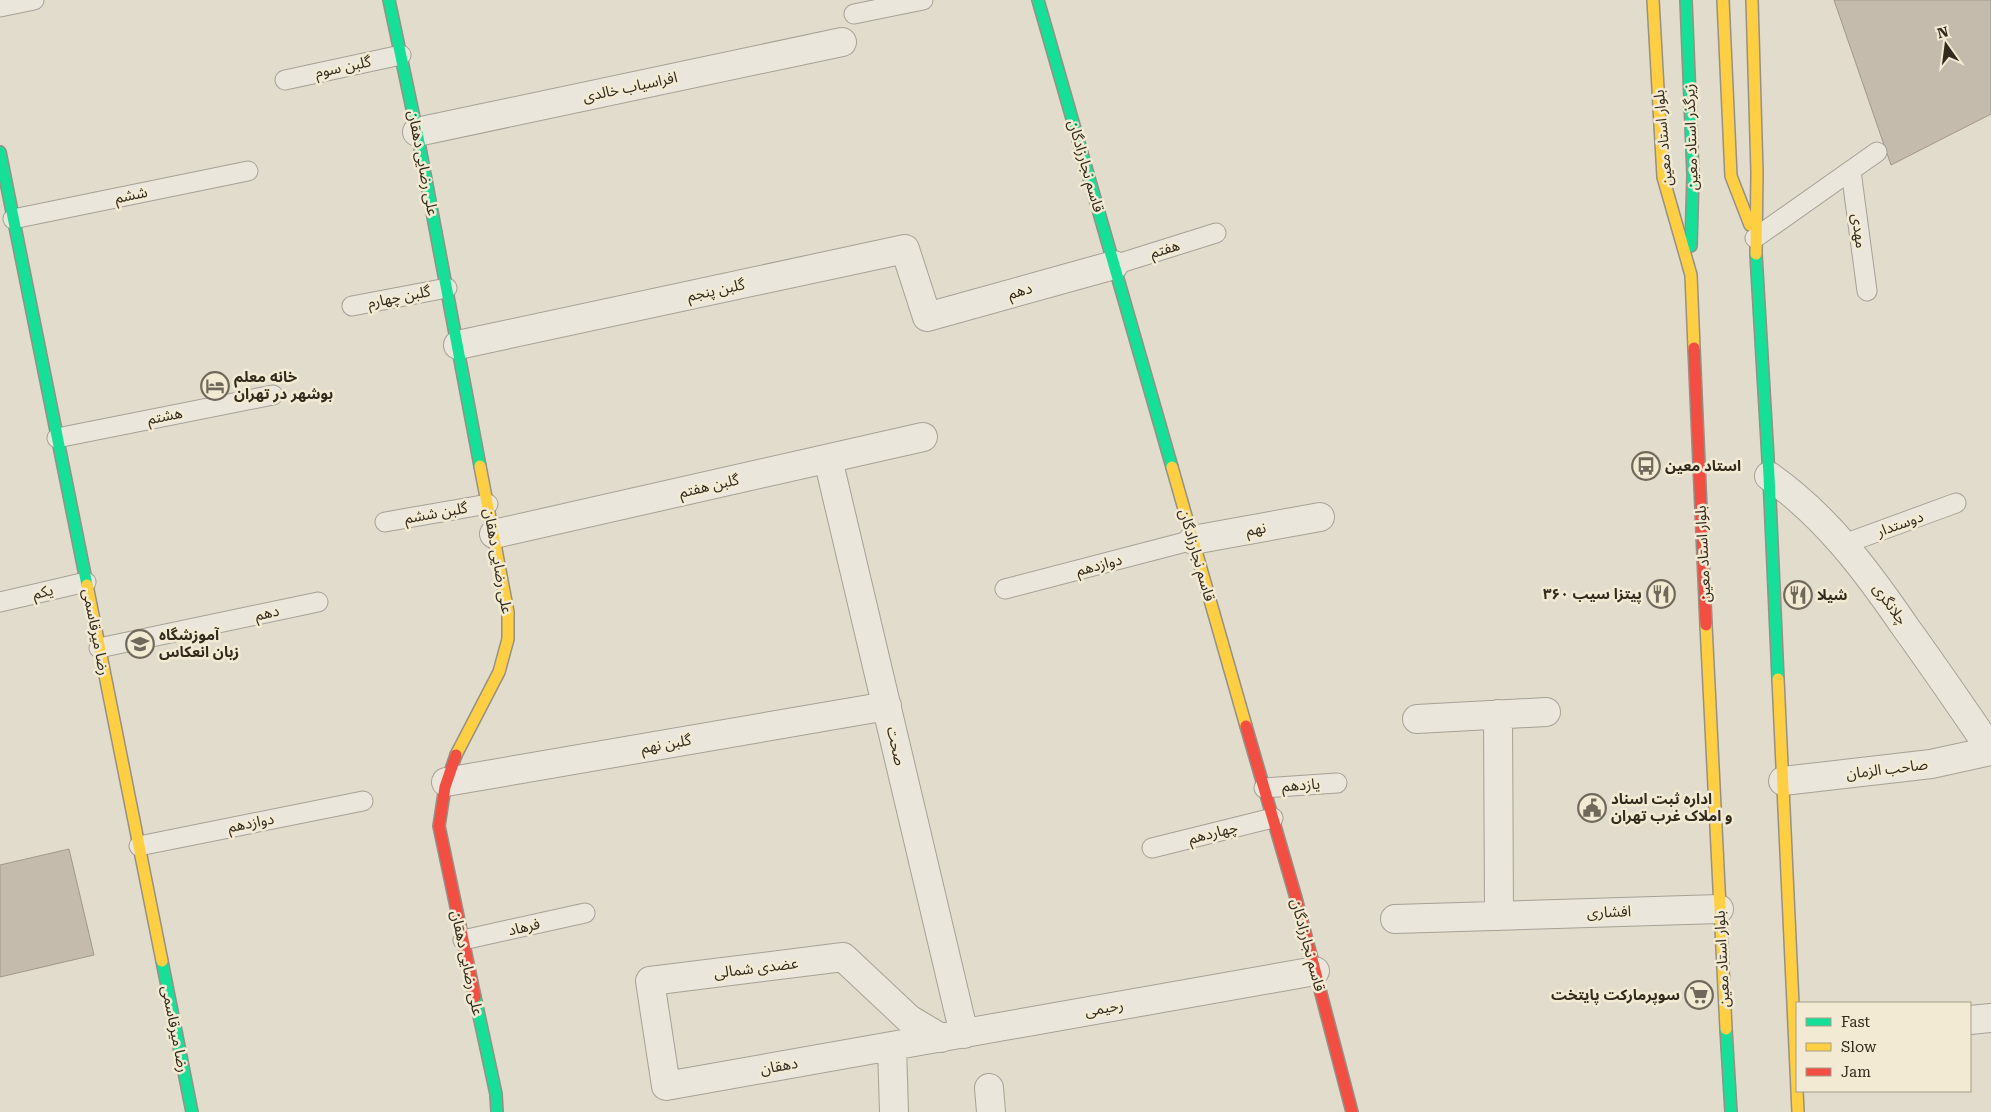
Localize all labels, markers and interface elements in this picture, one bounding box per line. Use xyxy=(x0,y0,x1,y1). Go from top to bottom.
north arrow xyxy=(1921,20,1971,70)
text: N xyxy=(1936,23,1950,41)
street label: گلبن سوم xyxy=(313,52,374,84)
street label: افراسیاب خالدی xyxy=(581,68,679,106)
street label: زیرگذر استاد معین xyxy=(1680,83,1702,191)
street label: بلوار استاد معین xyxy=(1650,89,1676,187)
street label: علی رضایی دهقان xyxy=(404,109,442,218)
street label: قاسم نجارزادگان xyxy=(1062,118,1108,215)
street label: ششم xyxy=(113,183,150,209)
street label: مهدی xyxy=(1848,213,1870,249)
street label: هفتم xyxy=(1148,236,1183,264)
street label: گلبن پنجم xyxy=(686,275,748,307)
street label: دهم xyxy=(1006,279,1035,305)
street label: گلبن چهارم xyxy=(366,282,433,314)
place label: خانه معلم بوشهر در تهران xyxy=(234,368,333,403)
hotel icon: خانه معلم بوشهر در تهران xyxy=(200,371,230,401)
street label: هشتم xyxy=(146,404,184,430)
bus stop icon: استاد معین xyxy=(1631,451,1661,481)
place label: استاد معین xyxy=(1665,457,1741,475)
street label: گلبن هفتم xyxy=(677,470,742,504)
street label: گلبن ششم xyxy=(403,498,470,529)
street label: بلوار استاد معین xyxy=(1691,505,1715,603)
street label: علی رضایی دهقان xyxy=(480,507,516,616)
street label: قاسم نجارزادگان xyxy=(1173,507,1219,604)
street label: دوستدار xyxy=(1873,507,1926,541)
street label: نهم xyxy=(1245,518,1268,542)
street label: دوازدهم xyxy=(1074,550,1124,582)
restaurant icon: پیتزا سیب ۳۶۰ xyxy=(1646,579,1676,609)
restaurant icon: شیلا xyxy=(1783,580,1813,610)
street label: چلانگری xyxy=(1868,580,1911,629)
street label: یکم xyxy=(31,581,55,605)
place label: پیتزا سیب ۳۶۰ xyxy=(1543,585,1642,604)
place label: شیلا xyxy=(1817,586,1848,604)
street label: رضا میرقاسمی xyxy=(79,587,113,677)
street label: دهم xyxy=(253,602,281,626)
place label: آموزشگاه زبان انعکاس xyxy=(159,626,239,661)
school or university icon: آموزشگاه زبان انعکاس xyxy=(125,629,155,659)
street label: صحت xyxy=(883,725,909,767)
street label: گلبن نهم xyxy=(640,731,694,759)
street label: صاحب الزمان xyxy=(1845,755,1929,783)
street label: یازدهم xyxy=(1281,775,1321,797)
place label: اداره ثبت اسناد و املاک غرب تهران xyxy=(1611,790,1733,825)
public building icon: اداره ثبت اسناد و املاک غرب تهران xyxy=(1577,793,1607,823)
street label: دوازدهم xyxy=(226,810,276,838)
street label: چهاردهم xyxy=(1187,818,1240,850)
street label: قاسم نجارزادگان xyxy=(1285,897,1329,994)
street label: افشاری xyxy=(1587,902,1631,922)
street label: علی رضایی دهقان xyxy=(447,909,487,1018)
street label: بلوار استاد معین xyxy=(1710,910,1734,1008)
street label: فرهاد xyxy=(506,915,542,939)
street label: عضدی شمالی xyxy=(713,954,800,982)
supermarket icon: سوپرمارکت پایتخت xyxy=(1684,980,1714,1010)
street label: رضا میرقاسمی xyxy=(158,984,192,1074)
place label: سوپرمارکت پایتخت xyxy=(1551,986,1680,1005)
street label: رحیمی xyxy=(1083,996,1125,1020)
legend xyxy=(1796,1002,1971,1092)
text: Fast xyxy=(1841,1013,1871,1031)
text: Slow xyxy=(1841,1038,1877,1056)
street label: دهقان xyxy=(759,1054,799,1078)
text: Jam xyxy=(1841,1063,1871,1081)

